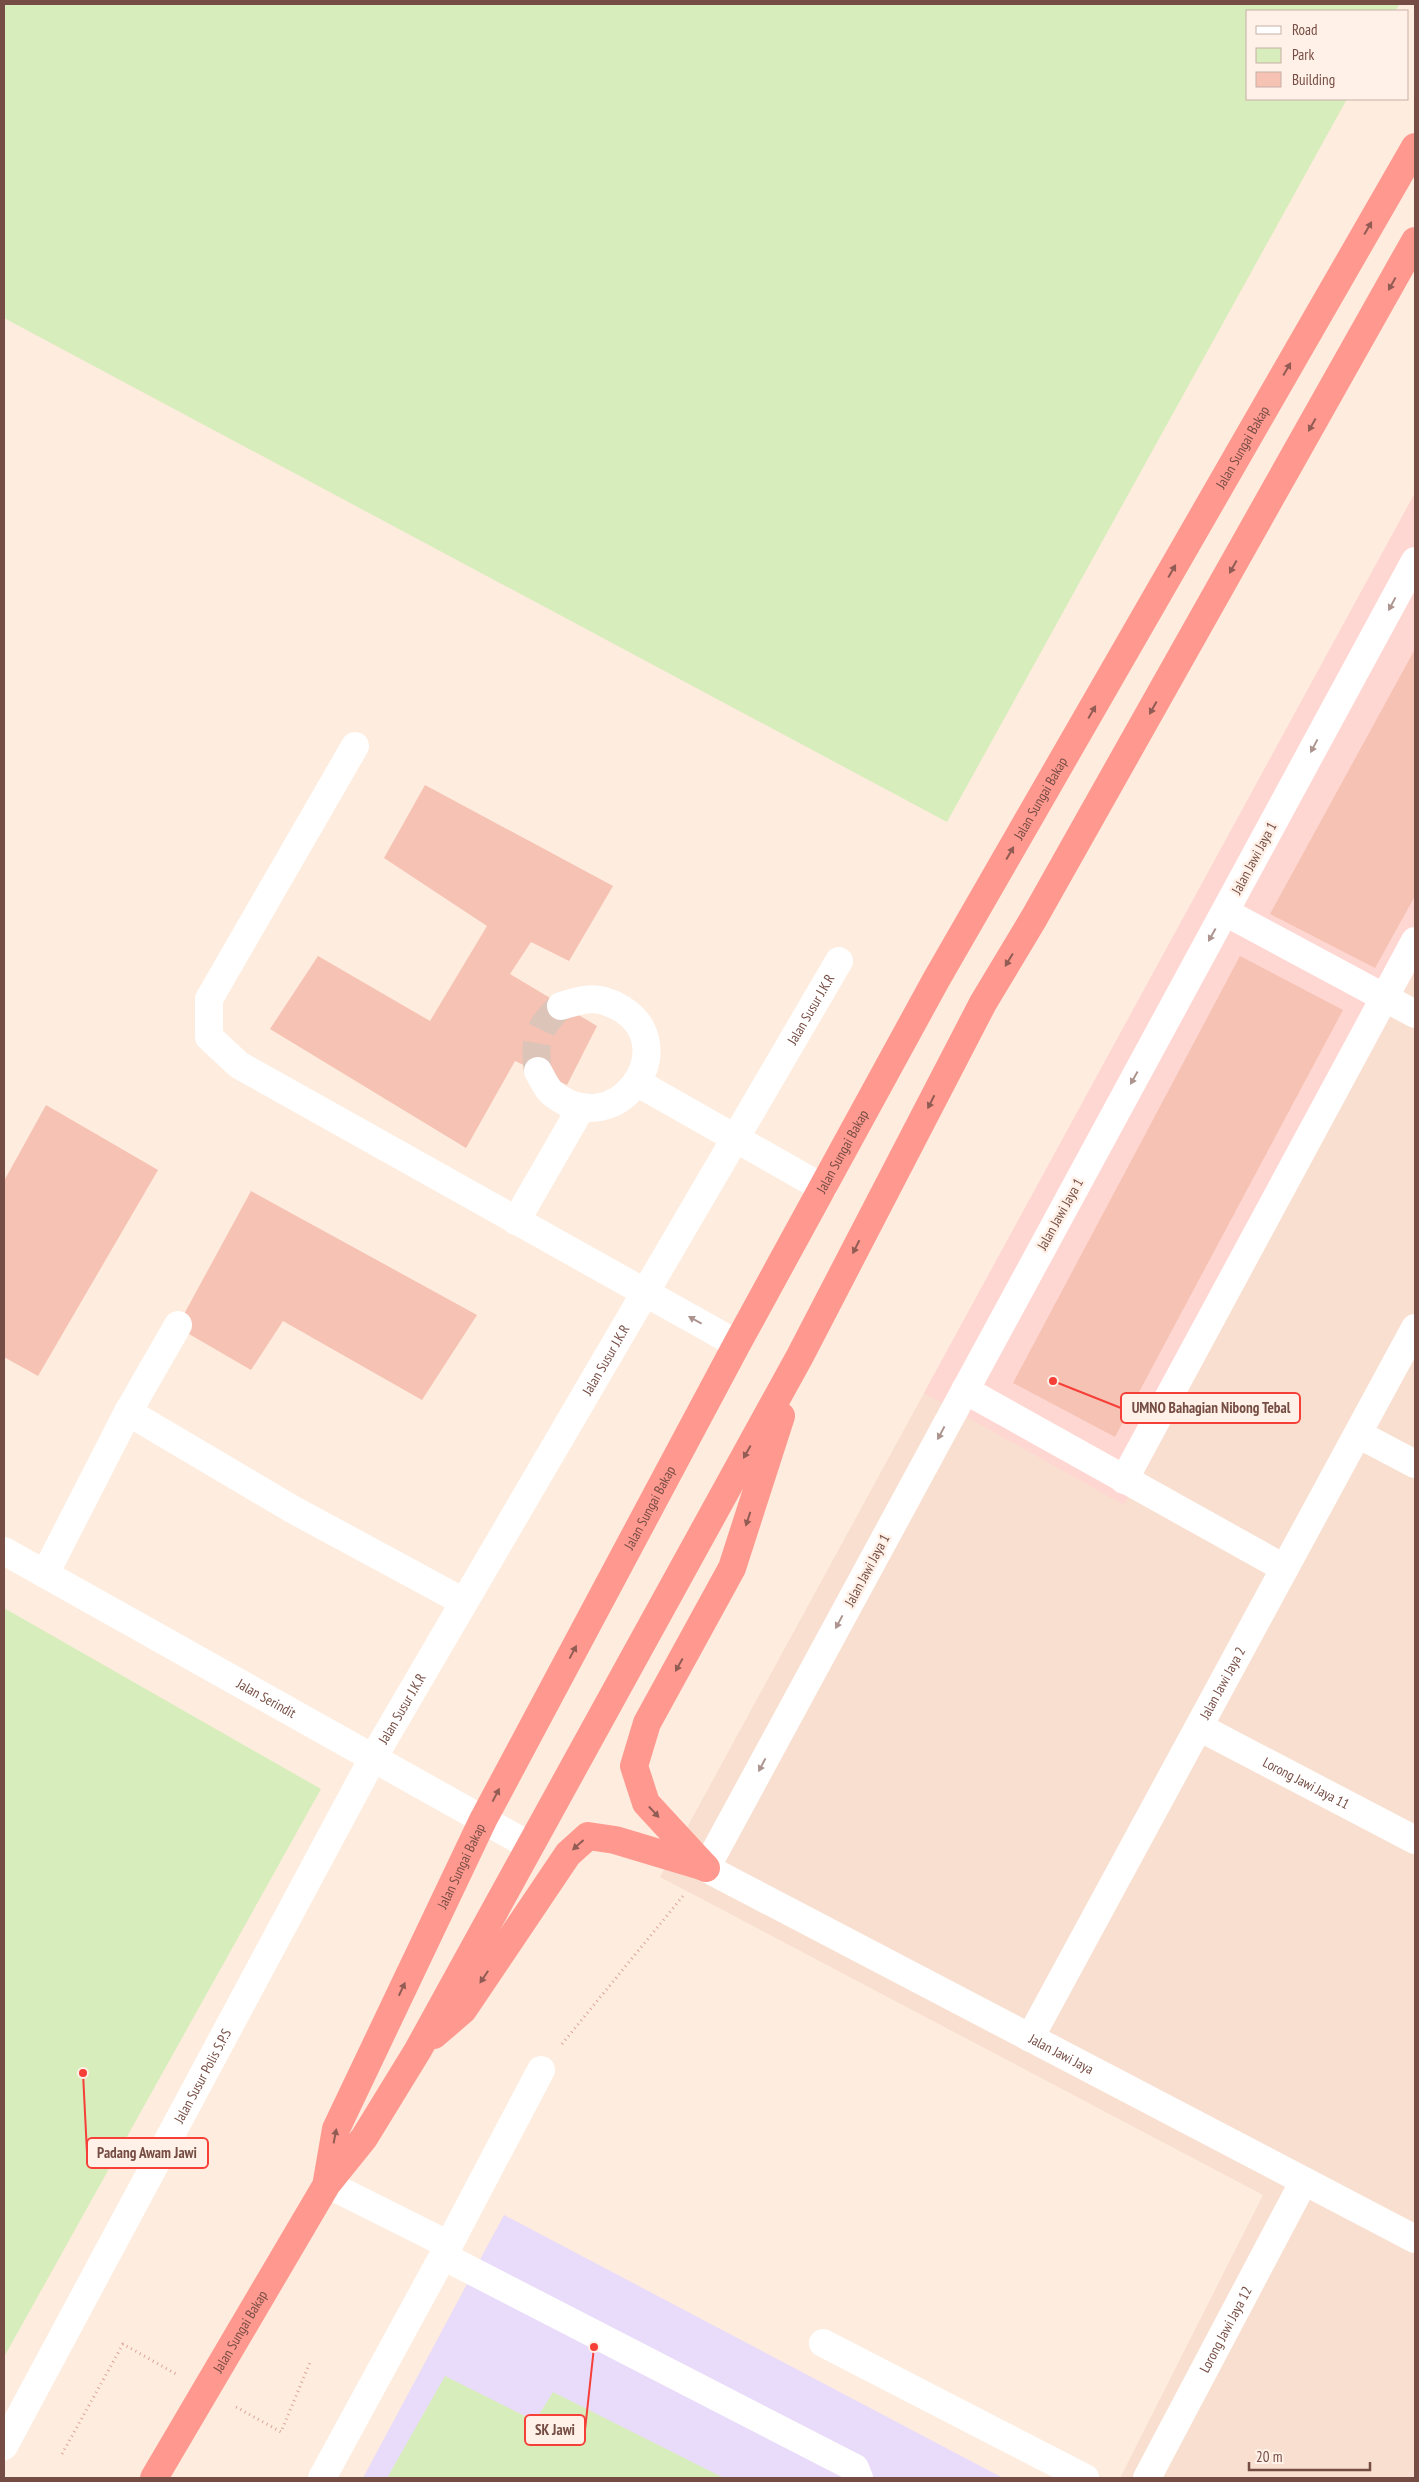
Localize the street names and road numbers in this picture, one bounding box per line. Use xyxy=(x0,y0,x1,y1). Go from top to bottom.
street label: Jalan Sungai Bakap xyxy=(1211,403,1273,492)
street label: Jalan Sungai Bakap xyxy=(1009,754,1071,844)
street label: Jalan Jawi Jaya 1 xyxy=(1227,819,1281,898)
street label: Jalan Susur J.K.R xyxy=(783,971,839,1049)
street label: Jalan Sungai Bakap xyxy=(812,1107,872,1197)
street label: Jalan Jawi Jaya 1 xyxy=(1032,1175,1087,1254)
street label: Jalan Susur J.K.R xyxy=(578,1321,634,1399)
street label: Jalan Sungai Bakap xyxy=(620,1463,679,1553)
street label: Jalan Jawi Jaya 1 xyxy=(840,1531,894,1610)
street label: Jalan Jawi Jaya 2 xyxy=(1195,1644,1249,1723)
street label: Jalan Susur J.K.R xyxy=(374,1670,430,1748)
street label: Jalan Serindit xyxy=(233,1674,299,1722)
street label: Lorong Jawi Jaya 11 xyxy=(1260,1753,1353,1813)
street label: Jalan Sungai Bakap xyxy=(433,1820,489,1912)
street label: Jalan Susur Polis S.P.S xyxy=(169,2026,235,2127)
street label: Jalan Jawi Jaya xyxy=(1025,2029,1097,2078)
street label: Lorong Jawi Jaya 12 xyxy=(1195,2283,1256,2376)
street label: Jalan Sungai Bakap xyxy=(209,2287,271,2377)

